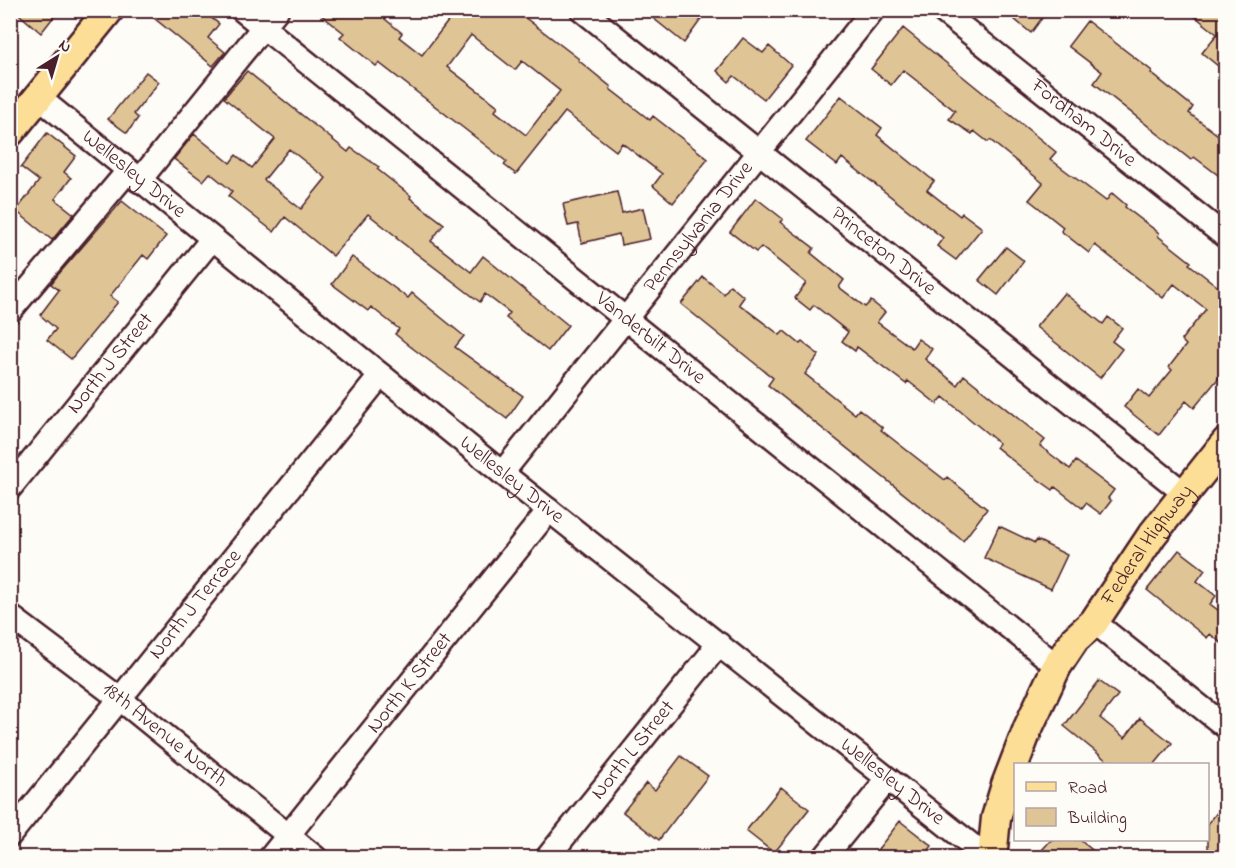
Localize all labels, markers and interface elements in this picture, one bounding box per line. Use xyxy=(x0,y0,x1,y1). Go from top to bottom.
north arrow xyxy=(27,27,87,87)
text: N xyxy=(53,34,77,60)
street label: Fordham Drive xyxy=(1023,71,1143,175)
street label: Wellesley Drive xyxy=(75,123,193,226)
street label: Pennsylvania Drive xyxy=(637,155,761,299)
street label: Princeton Drive xyxy=(824,200,943,304)
street label: Vanderbilt Drive xyxy=(588,284,712,393)
street label: North J Street xyxy=(61,307,161,421)
street label: Wellesley Drive xyxy=(453,429,571,532)
street label: Federal Highway xyxy=(1094,478,1203,612)
street label: North J Terrace xyxy=(142,543,250,666)
street label: North K Street xyxy=(360,626,460,740)
street label: 18th Avenue North xyxy=(95,675,234,795)
street label: North L Street xyxy=(584,694,683,807)
street label: Wellesley Drive xyxy=(833,731,952,834)
legend xyxy=(1014,763,1209,841)
text: Road xyxy=(1068,776,1107,802)
text: Building xyxy=(1067,806,1127,833)

